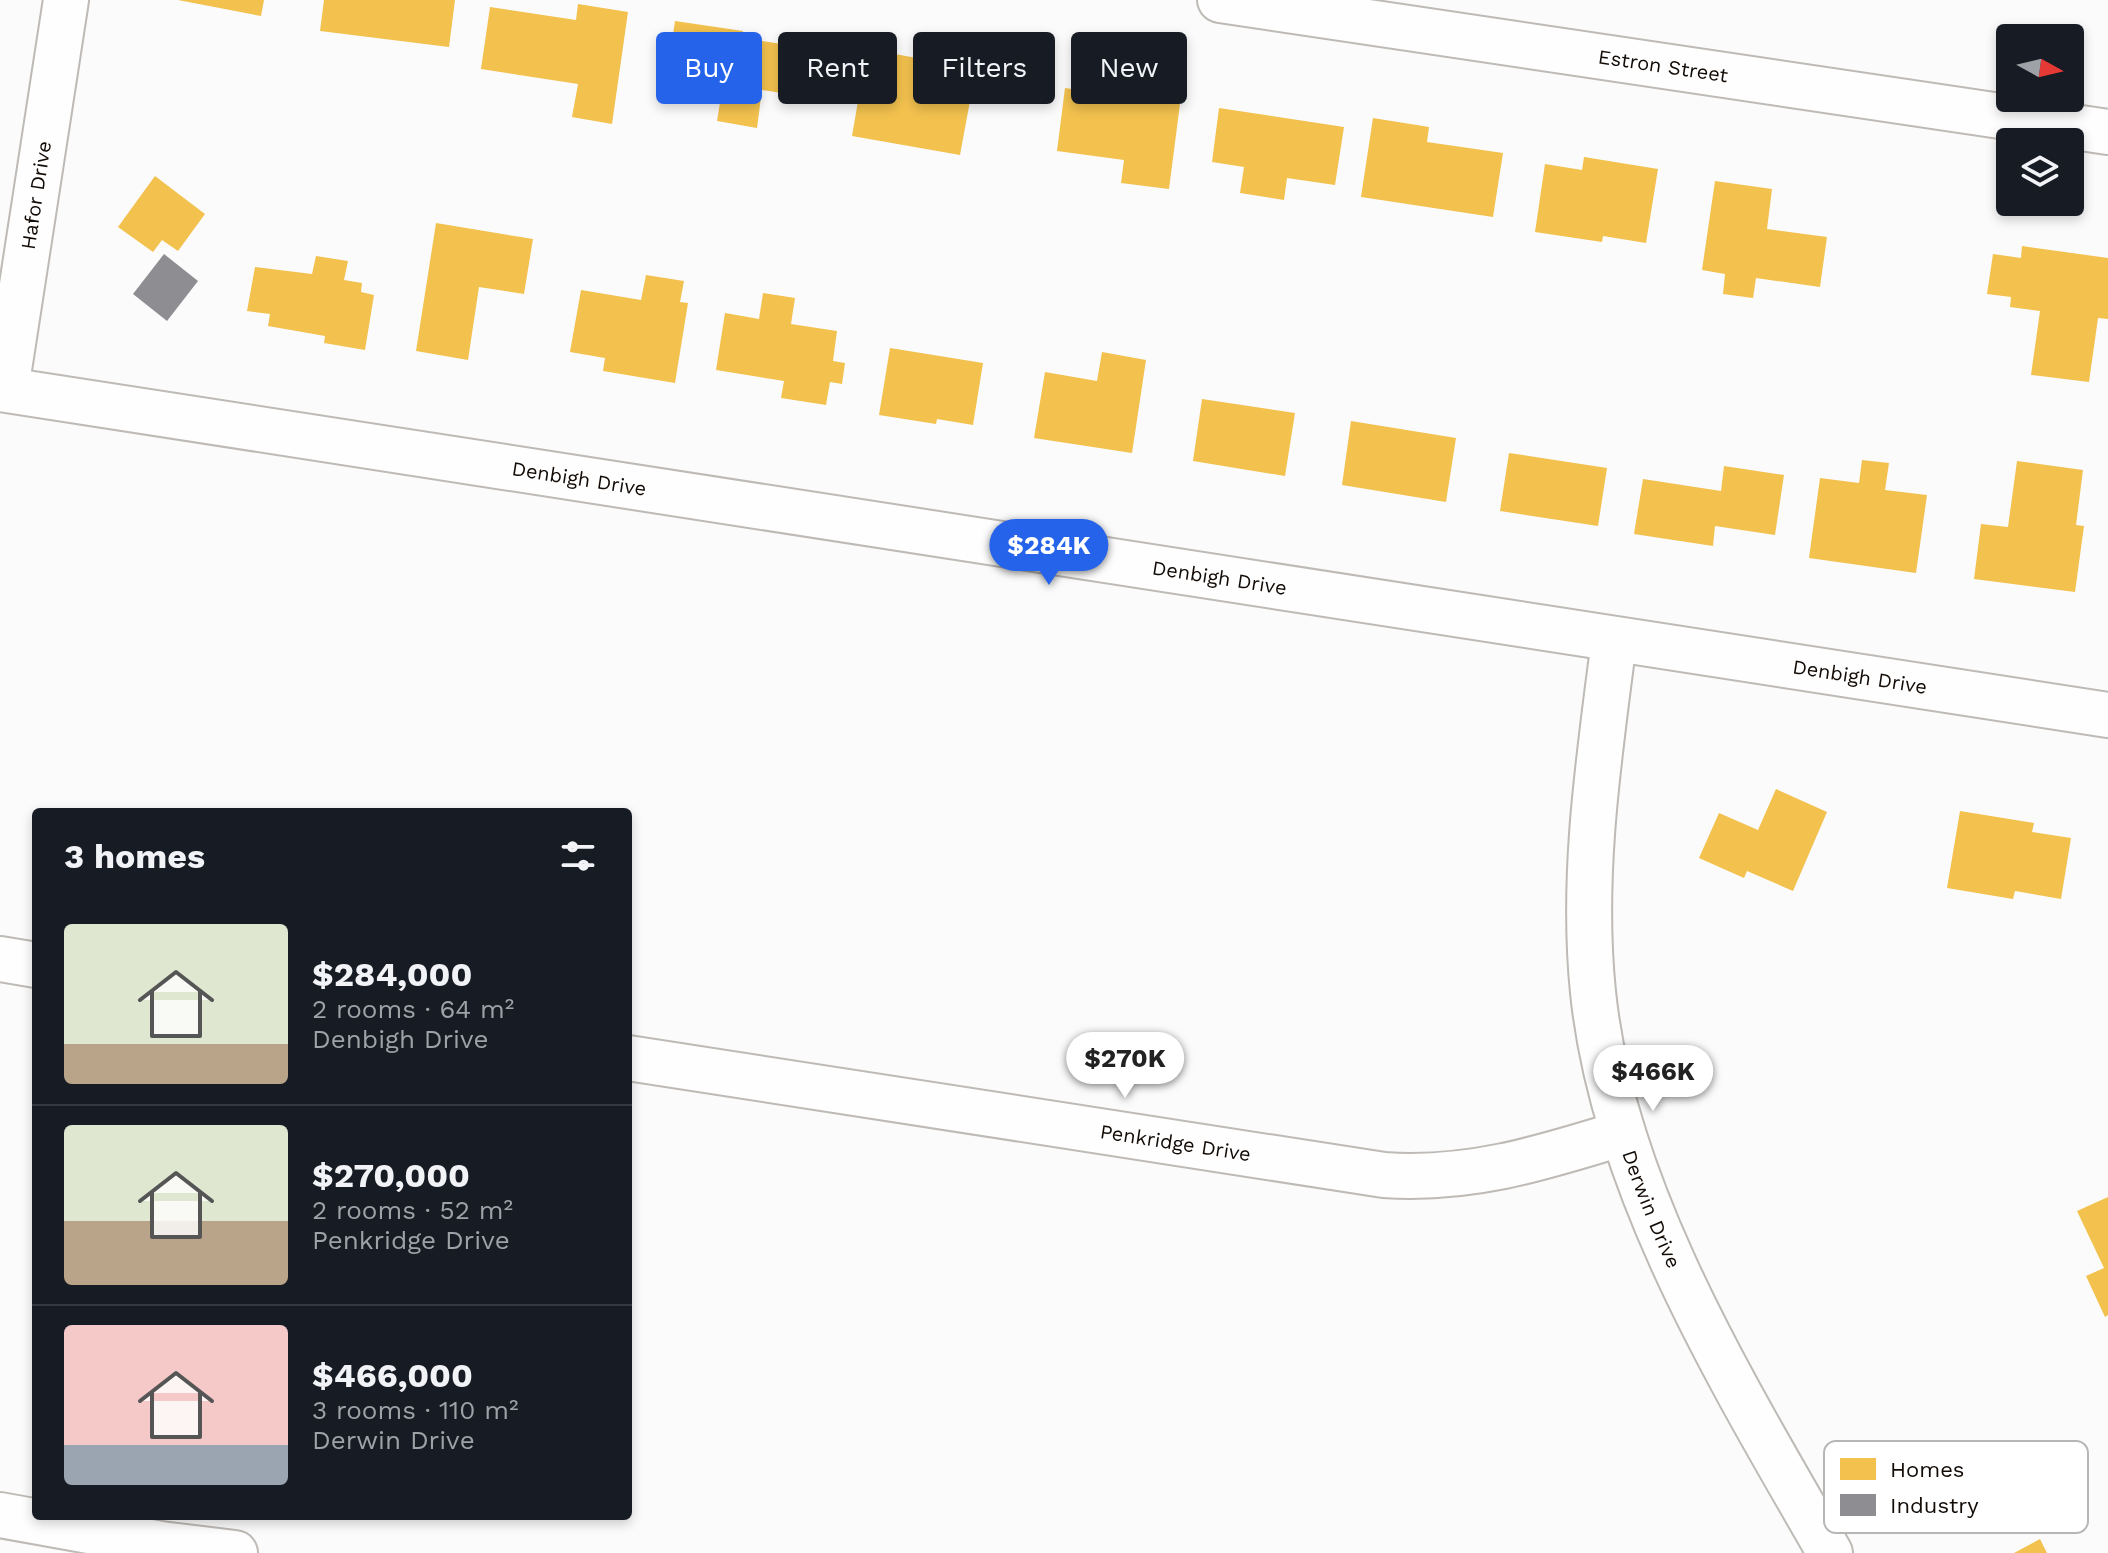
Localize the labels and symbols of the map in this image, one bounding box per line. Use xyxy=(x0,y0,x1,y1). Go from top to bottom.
north arrow xyxy=(1996,24,2084,112)
street label: Estron Street xyxy=(1597,44,1730,87)
street label: Hafor Drive xyxy=(16,139,56,251)
street label: Denbigh Drive xyxy=(510,456,648,501)
pin: $284K xyxy=(993,519,1105,587)
street label: Denbigh Drive xyxy=(1151,555,1288,600)
street label: Denbigh Drive xyxy=(1791,654,1929,699)
pin: $270K xyxy=(1069,1032,1181,1100)
pin: $466K xyxy=(1597,1045,1709,1113)
street label: Penkridge Drive xyxy=(1098,1119,1253,1166)
street label: Derwin Drive xyxy=(1617,1147,1686,1272)
legend xyxy=(1824,1441,2088,1533)
text: Homes xyxy=(1890,1457,1964,1482)
text: Industry xyxy=(1890,1493,1979,1518)

